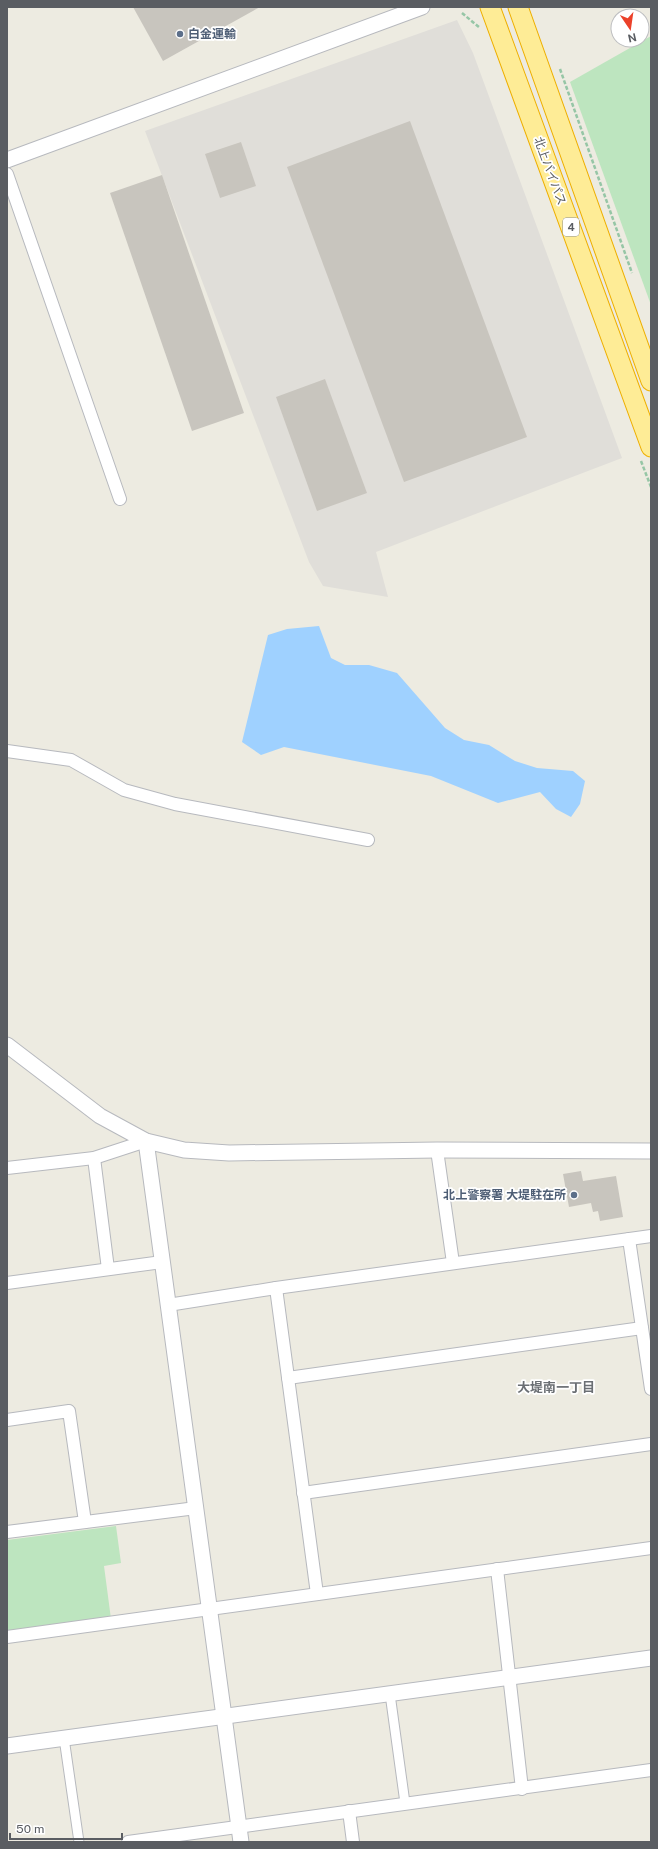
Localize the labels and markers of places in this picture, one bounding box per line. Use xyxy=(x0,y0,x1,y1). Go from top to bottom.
place label: 白金運輸 xyxy=(188,27,236,41)
marker: 白金運輸 xyxy=(175,29,185,39)
place label: 北上警察署 大堤駐在所 xyxy=(443,1188,566,1202)
marker: 北上警察署 大堤駐在所 xyxy=(569,1190,579,1200)

